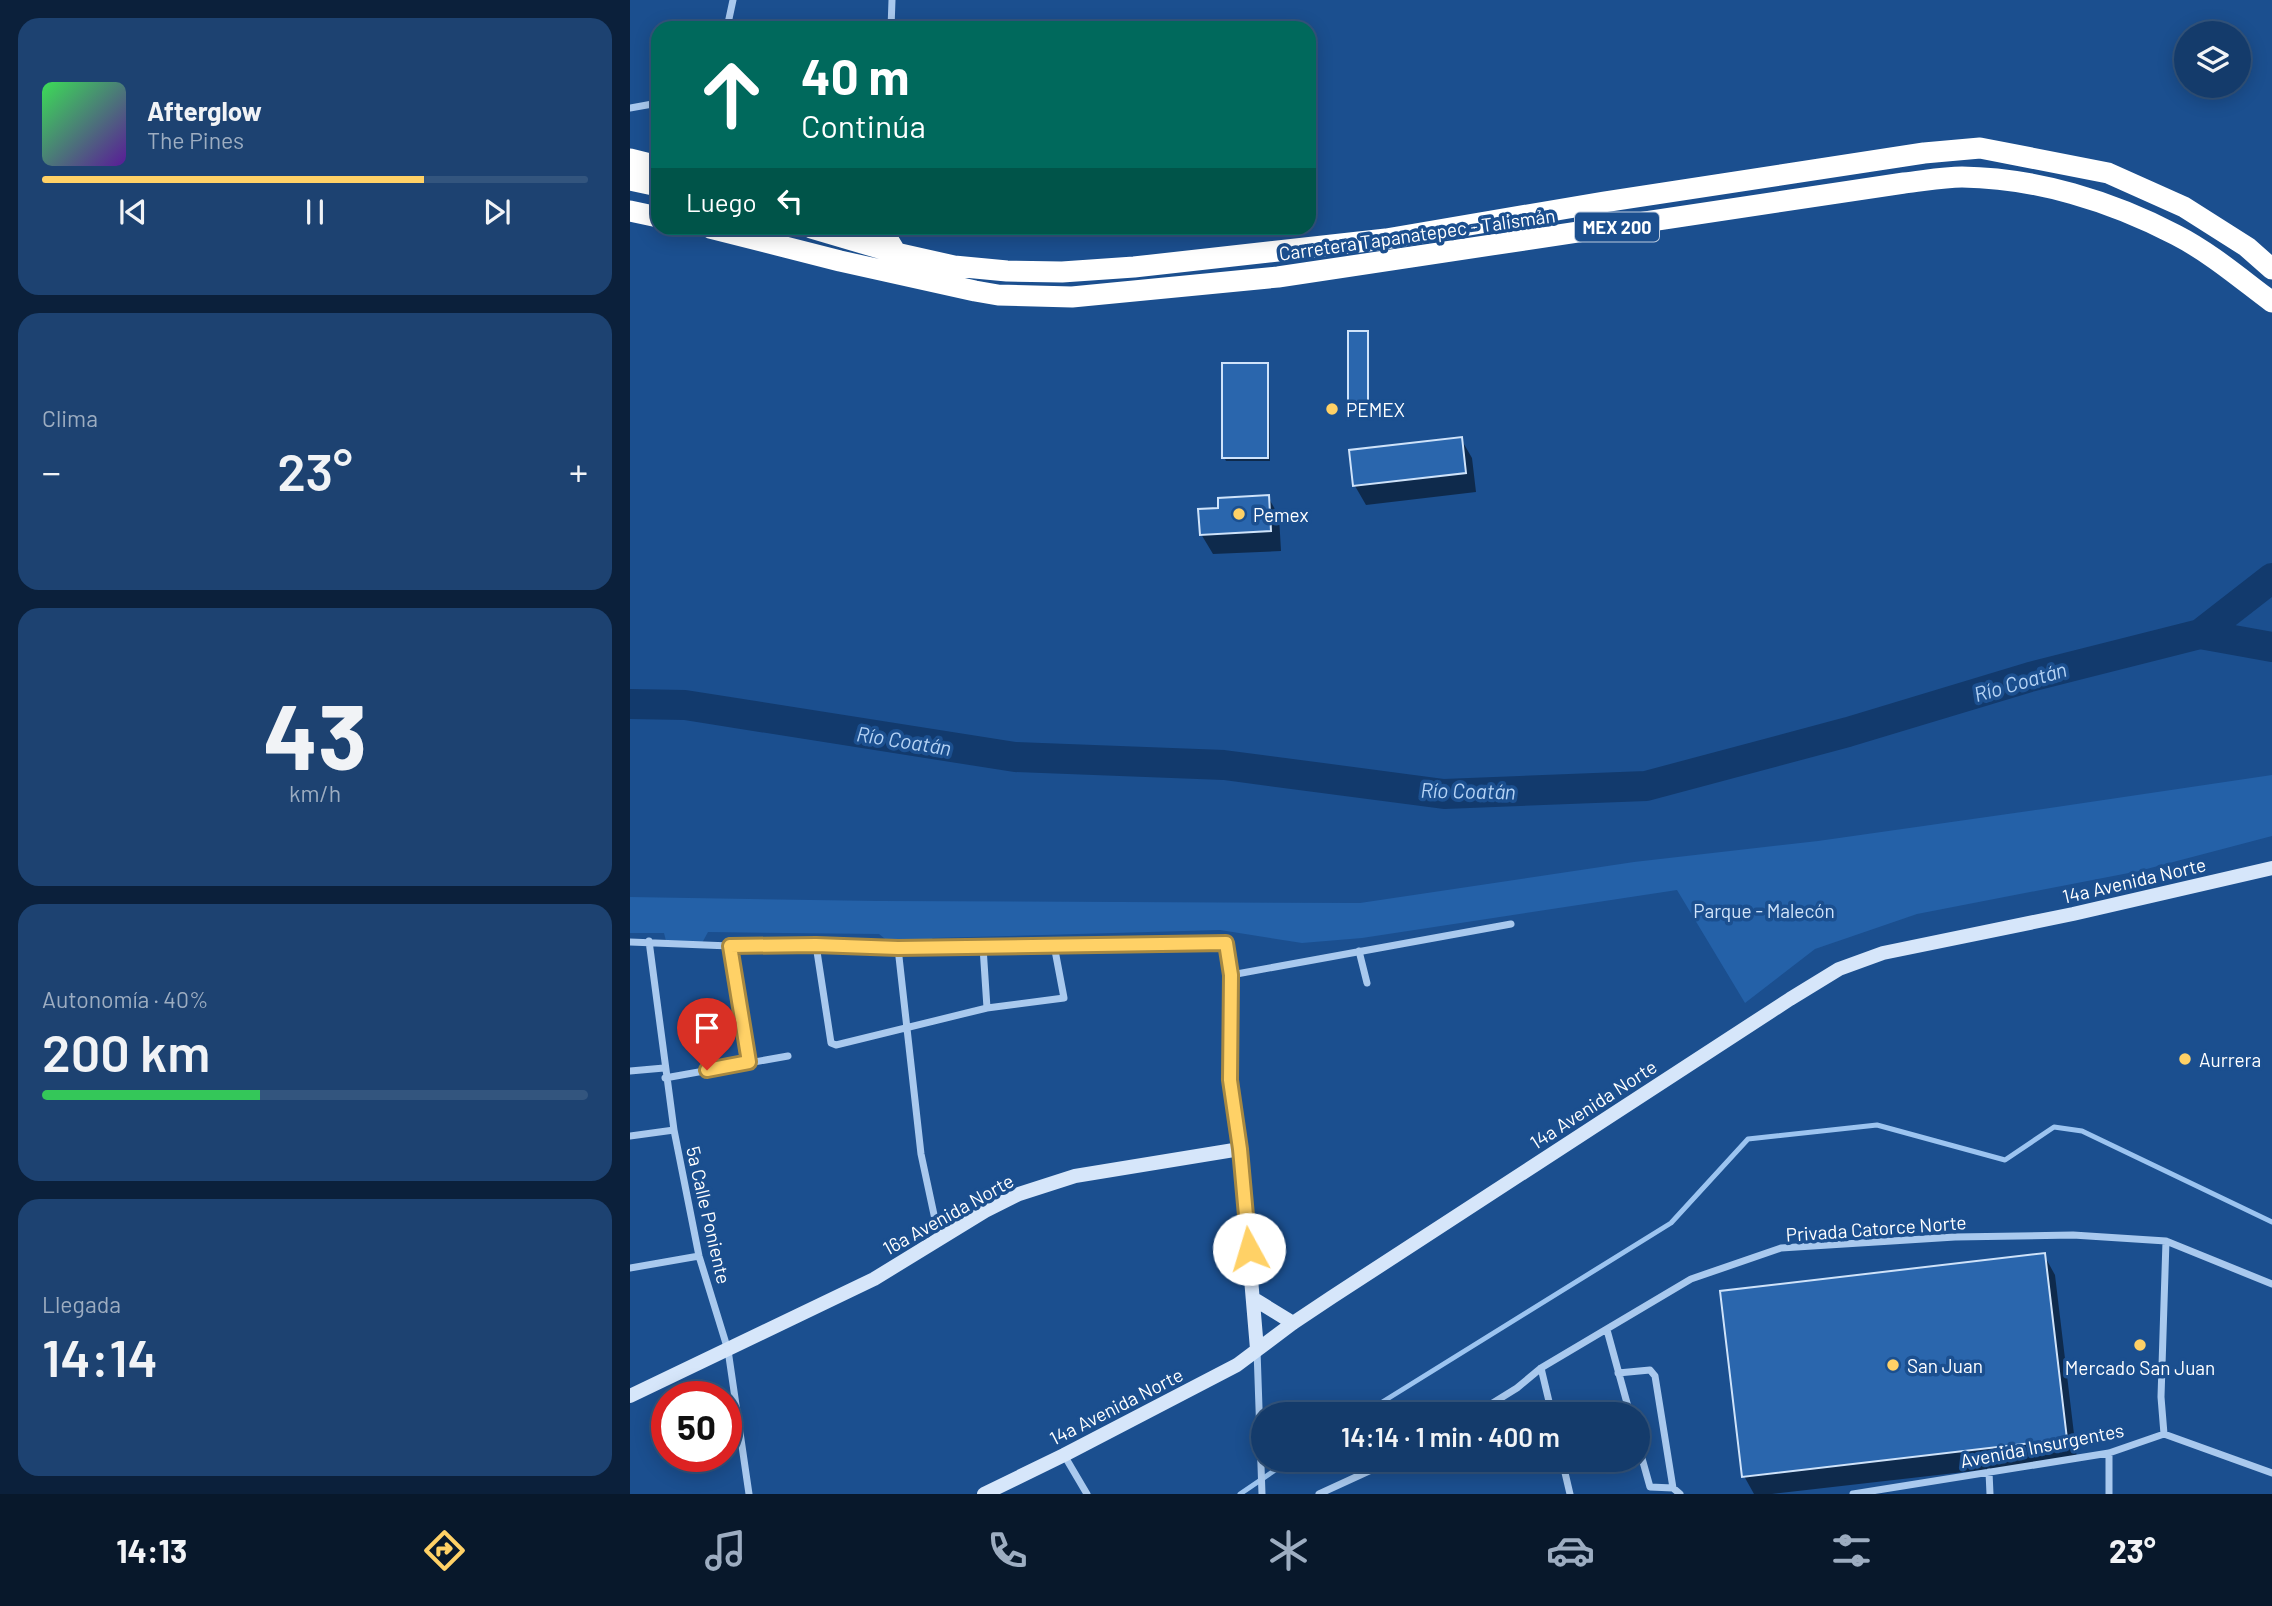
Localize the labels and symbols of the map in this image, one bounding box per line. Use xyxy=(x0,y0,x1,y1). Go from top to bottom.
street label: Carretera Tapanatepec - Talismán xyxy=(1277,203,1557,265)
road number: MEX 200 xyxy=(1575,212,1659,242)
place label: PEMEX xyxy=(1346,398,1405,421)
marker: PEMEX xyxy=(1324,401,1340,417)
place label: Pemex xyxy=(1253,503,1309,526)
marker: Pemex xyxy=(1231,506,1247,522)
water label: Río Coatán xyxy=(1971,656,2069,706)
water label: Río Coatán xyxy=(855,720,953,760)
water label: Río Coatán xyxy=(1420,777,1516,803)
street label: 14a Avenida Norte xyxy=(2060,852,2208,908)
park label: Parque - Malecón xyxy=(1693,899,1835,922)
pin xyxy=(677,998,737,1070)
place label: Aurrera xyxy=(2199,1048,2261,1071)
marker: Aurrera xyxy=(2177,1051,2193,1067)
street label: 14a Avenida Norte xyxy=(1525,1054,1661,1154)
street label: 5a Calle Poniente xyxy=(682,1144,736,1286)
street label: 16a Avenida Norte xyxy=(879,1169,1017,1259)
street label: Privada Catorce Norte xyxy=(1785,1210,1967,1246)
position arrow xyxy=(1212,1212,1286,1286)
marker: Mercado San Juan xyxy=(2132,1337,2148,1353)
place label: San Juan xyxy=(1907,1354,1983,1377)
place label: Mercado San Juan xyxy=(2065,1356,2215,1379)
marker: San Juan xyxy=(1885,1357,1901,1373)
street label: 14a Avenida Norte xyxy=(1045,1362,1187,1450)
speed limit sign: 50 xyxy=(651,1381,742,1472)
street label: Avenida Insurgentes xyxy=(1958,1418,2126,1472)

